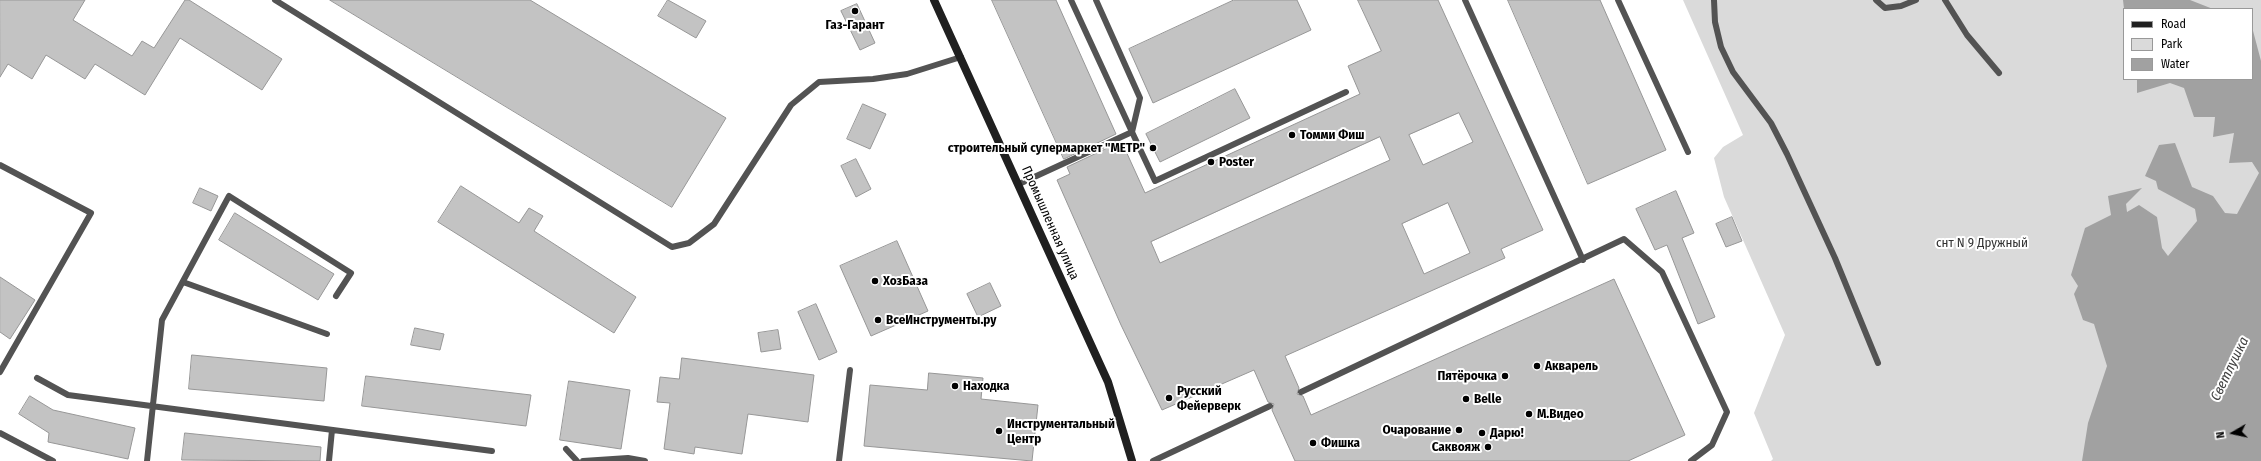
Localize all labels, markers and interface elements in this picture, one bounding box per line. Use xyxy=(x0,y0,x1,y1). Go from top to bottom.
marker: Газ-Гарант xyxy=(850,6,860,16)
legend xyxy=(2123,8,2253,80)
place label: Газ-Гарант xyxy=(826,17,884,33)
text: Road xyxy=(2161,17,2186,31)
text: Park xyxy=(2161,37,2182,51)
text: Water xyxy=(2161,57,2189,71)
place label: Томми Фиш xyxy=(1300,127,1364,143)
marker: Томми Фиш xyxy=(1287,130,1297,140)
place label: строительный супермаркет "МЕТР" xyxy=(948,140,1145,156)
marker: строительный супермаркет "МЕТР" xyxy=(1148,143,1158,153)
place label: Poster xyxy=(1219,154,1254,170)
marker: Poster xyxy=(1206,157,1216,167)
street label: Промышленная улица xyxy=(1018,164,1082,282)
park label: снт N 9 Дружный xyxy=(1936,235,2028,251)
place label: ХозБаза xyxy=(883,273,928,289)
marker: ХозБаза xyxy=(870,276,880,286)
place label: ВсеИнструменты.ру xyxy=(886,312,996,328)
marker: ВсеИнструменты.ру xyxy=(873,315,883,325)
water label: Светлушка xyxy=(2207,334,2253,404)
place label: Акварель xyxy=(1545,358,1598,374)
marker: Акварель xyxy=(1532,361,1542,371)
place label: Пятёрочка xyxy=(1437,368,1497,384)
marker: Пятёрочка xyxy=(1500,371,1510,381)
place label: Находка xyxy=(963,378,1009,394)
marker: Находка xyxy=(950,381,960,391)
place label: Русский Фейерверк xyxy=(1177,383,1241,414)
place label: Belle xyxy=(1474,391,1501,407)
marker: Русский Фейерверк xyxy=(1164,393,1174,403)
marker: Belle xyxy=(1461,394,1471,404)
place label: М.Видео xyxy=(1537,406,1584,422)
marker: М.Видео xyxy=(1524,409,1534,419)
north arrow xyxy=(2213,413,2253,453)
place label: Инструментальный Центр xyxy=(1007,416,1115,447)
place label: Очарование xyxy=(1382,422,1451,438)
marker: Очарование xyxy=(1454,425,1464,435)
place label: Дарю! xyxy=(1490,425,1524,441)
marker: Инструментальный Центр xyxy=(994,426,1004,436)
marker: Дарю! xyxy=(1477,428,1487,438)
text: N xyxy=(2214,431,2228,439)
place label: Фишка xyxy=(1321,435,1360,451)
marker: Фишка xyxy=(1308,438,1318,448)
place label: Саквояж xyxy=(1432,439,1480,455)
marker: Саквояж xyxy=(1483,442,1493,452)

